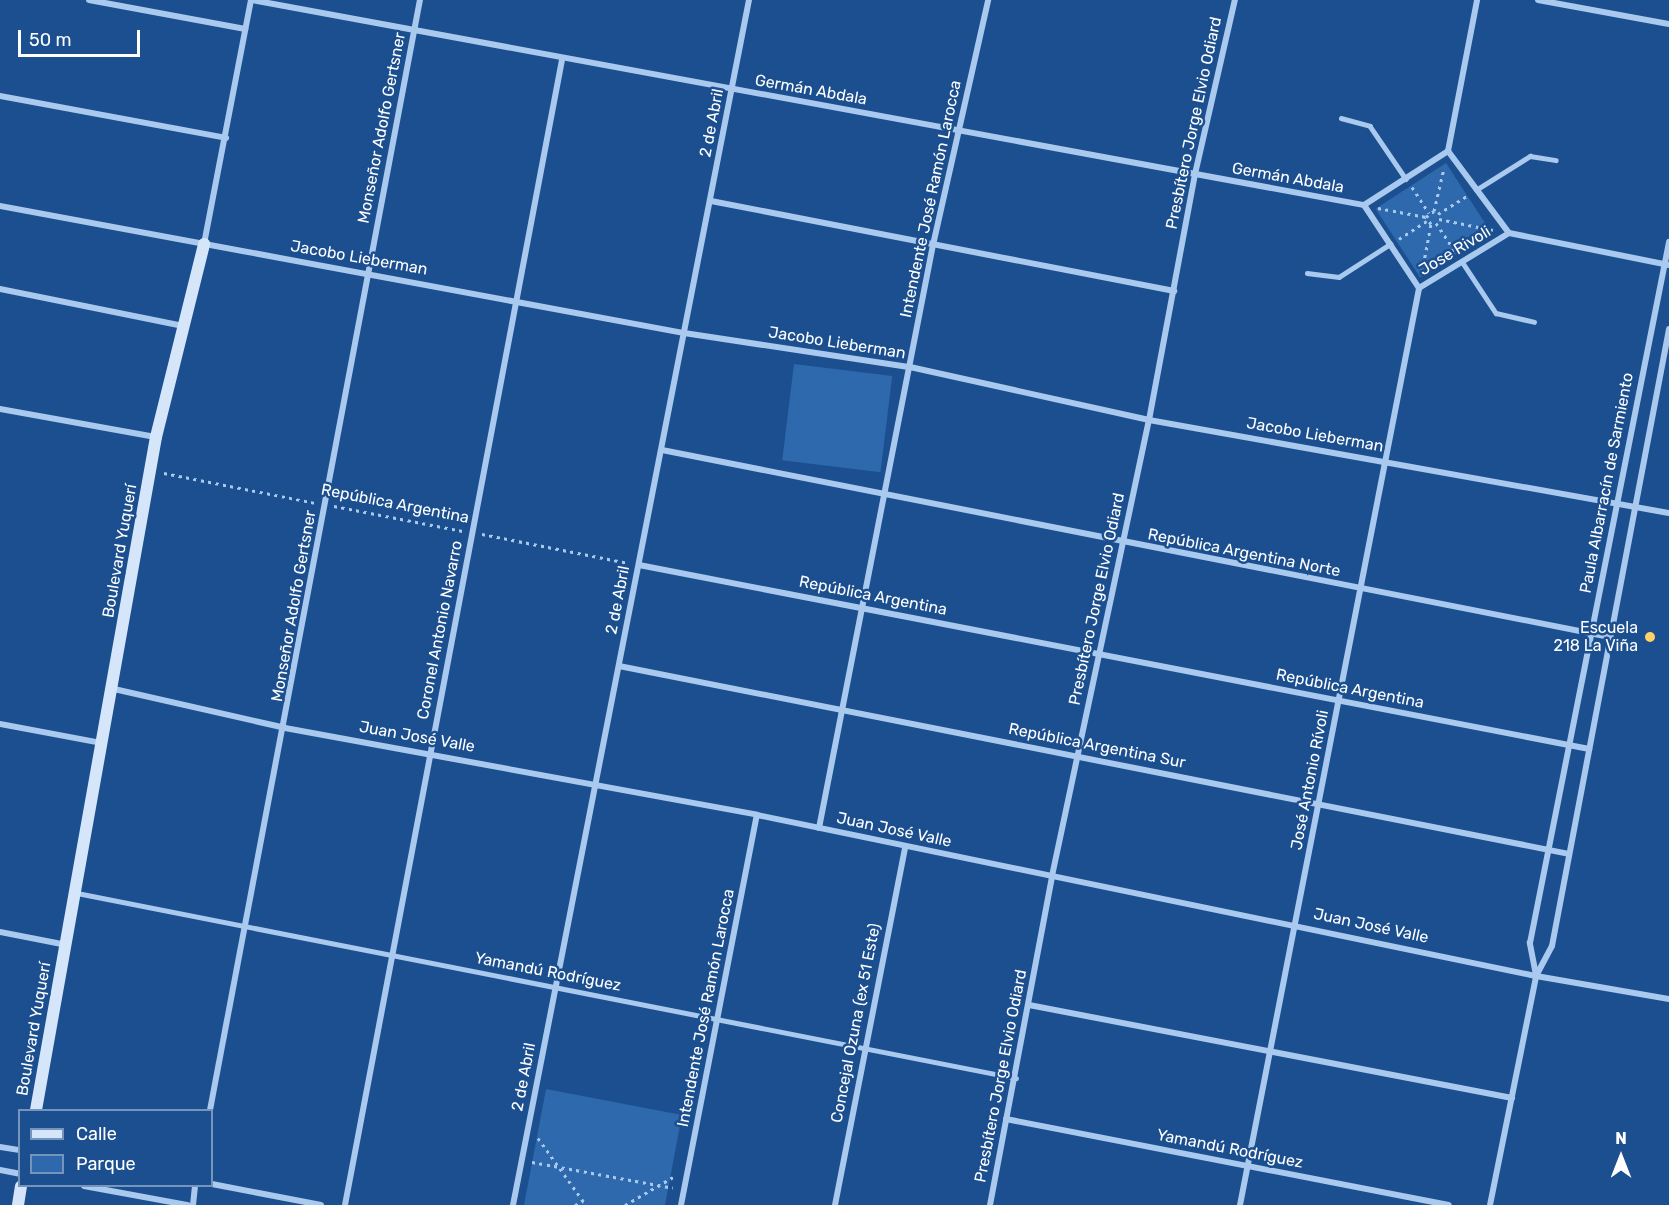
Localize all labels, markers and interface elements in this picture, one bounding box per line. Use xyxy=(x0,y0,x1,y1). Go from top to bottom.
street label: Presbítero Jorge Elvio Odiard xyxy=(1162,15,1226,231)
scale bar xyxy=(21,18,142,56)
text: 50 m xyxy=(29,29,72,51)
street label: Monseñor Adolfo Gertsner xyxy=(354,30,410,226)
street label: Germán Abdala xyxy=(753,71,869,109)
street label: Intendente José Ramón Larocca xyxy=(896,79,966,319)
street label: 2 de Abril xyxy=(696,87,728,159)
street label: Germán Abdala xyxy=(1230,159,1346,197)
street label: Jose Rivoli xyxy=(1416,222,1494,280)
street label: Jacobo Lieberman xyxy=(289,237,429,279)
street label: Jacobo Lieberman xyxy=(767,323,907,363)
street label: Paula Albarracín de Sarmiento xyxy=(1576,371,1638,595)
street label: Jacobo Lieberman xyxy=(1245,414,1385,456)
street label: República Argentina xyxy=(319,480,471,528)
street label: Boulevard Yuquerí xyxy=(99,482,141,620)
street label: Presbítero Jorge Elvio Odiard xyxy=(1065,491,1129,707)
street label: Monseñor Adolfo Gertsner xyxy=(268,508,320,704)
street label: República Argentina Norte xyxy=(1146,525,1342,581)
street label: Coronel Antonio Navarro xyxy=(413,539,467,721)
street label: 2 de Abril xyxy=(602,564,634,636)
street label: República Argentina xyxy=(797,572,949,620)
place label: Escuela 218 La Viña xyxy=(1553,618,1638,656)
marker: Escuela 218 La Viña xyxy=(1643,630,1657,644)
street label: República Argentina xyxy=(1274,665,1426,713)
street label: José Antonio Rívoli xyxy=(1287,708,1333,852)
street label: Juan José Valle xyxy=(357,717,477,757)
street label: República Argentina Sur xyxy=(1007,719,1187,773)
street label: Juan José Valle xyxy=(834,808,954,852)
street label: Intendente José Ramón Larocca xyxy=(673,887,739,1129)
street label: Juan José Valle xyxy=(1311,904,1431,948)
street label: Concejal Ozuna (ex 51 Este) xyxy=(827,922,885,1124)
street label: Yamandú Rodríguez xyxy=(473,948,623,996)
street label: Boulevard Yuquerí xyxy=(13,960,55,1098)
street label: Presbítero Jorge Elvio Odiard xyxy=(971,968,1031,1184)
street label: 2 de Abril xyxy=(508,1041,540,1113)
legend xyxy=(18,1109,213,1187)
text: Calle xyxy=(76,1123,117,1145)
street label: Yamandú Rodríguez xyxy=(1155,1125,1305,1173)
north arrow xyxy=(1591,1127,1651,1187)
text: N xyxy=(1615,1129,1627,1148)
text: Parque xyxy=(76,1153,136,1175)

